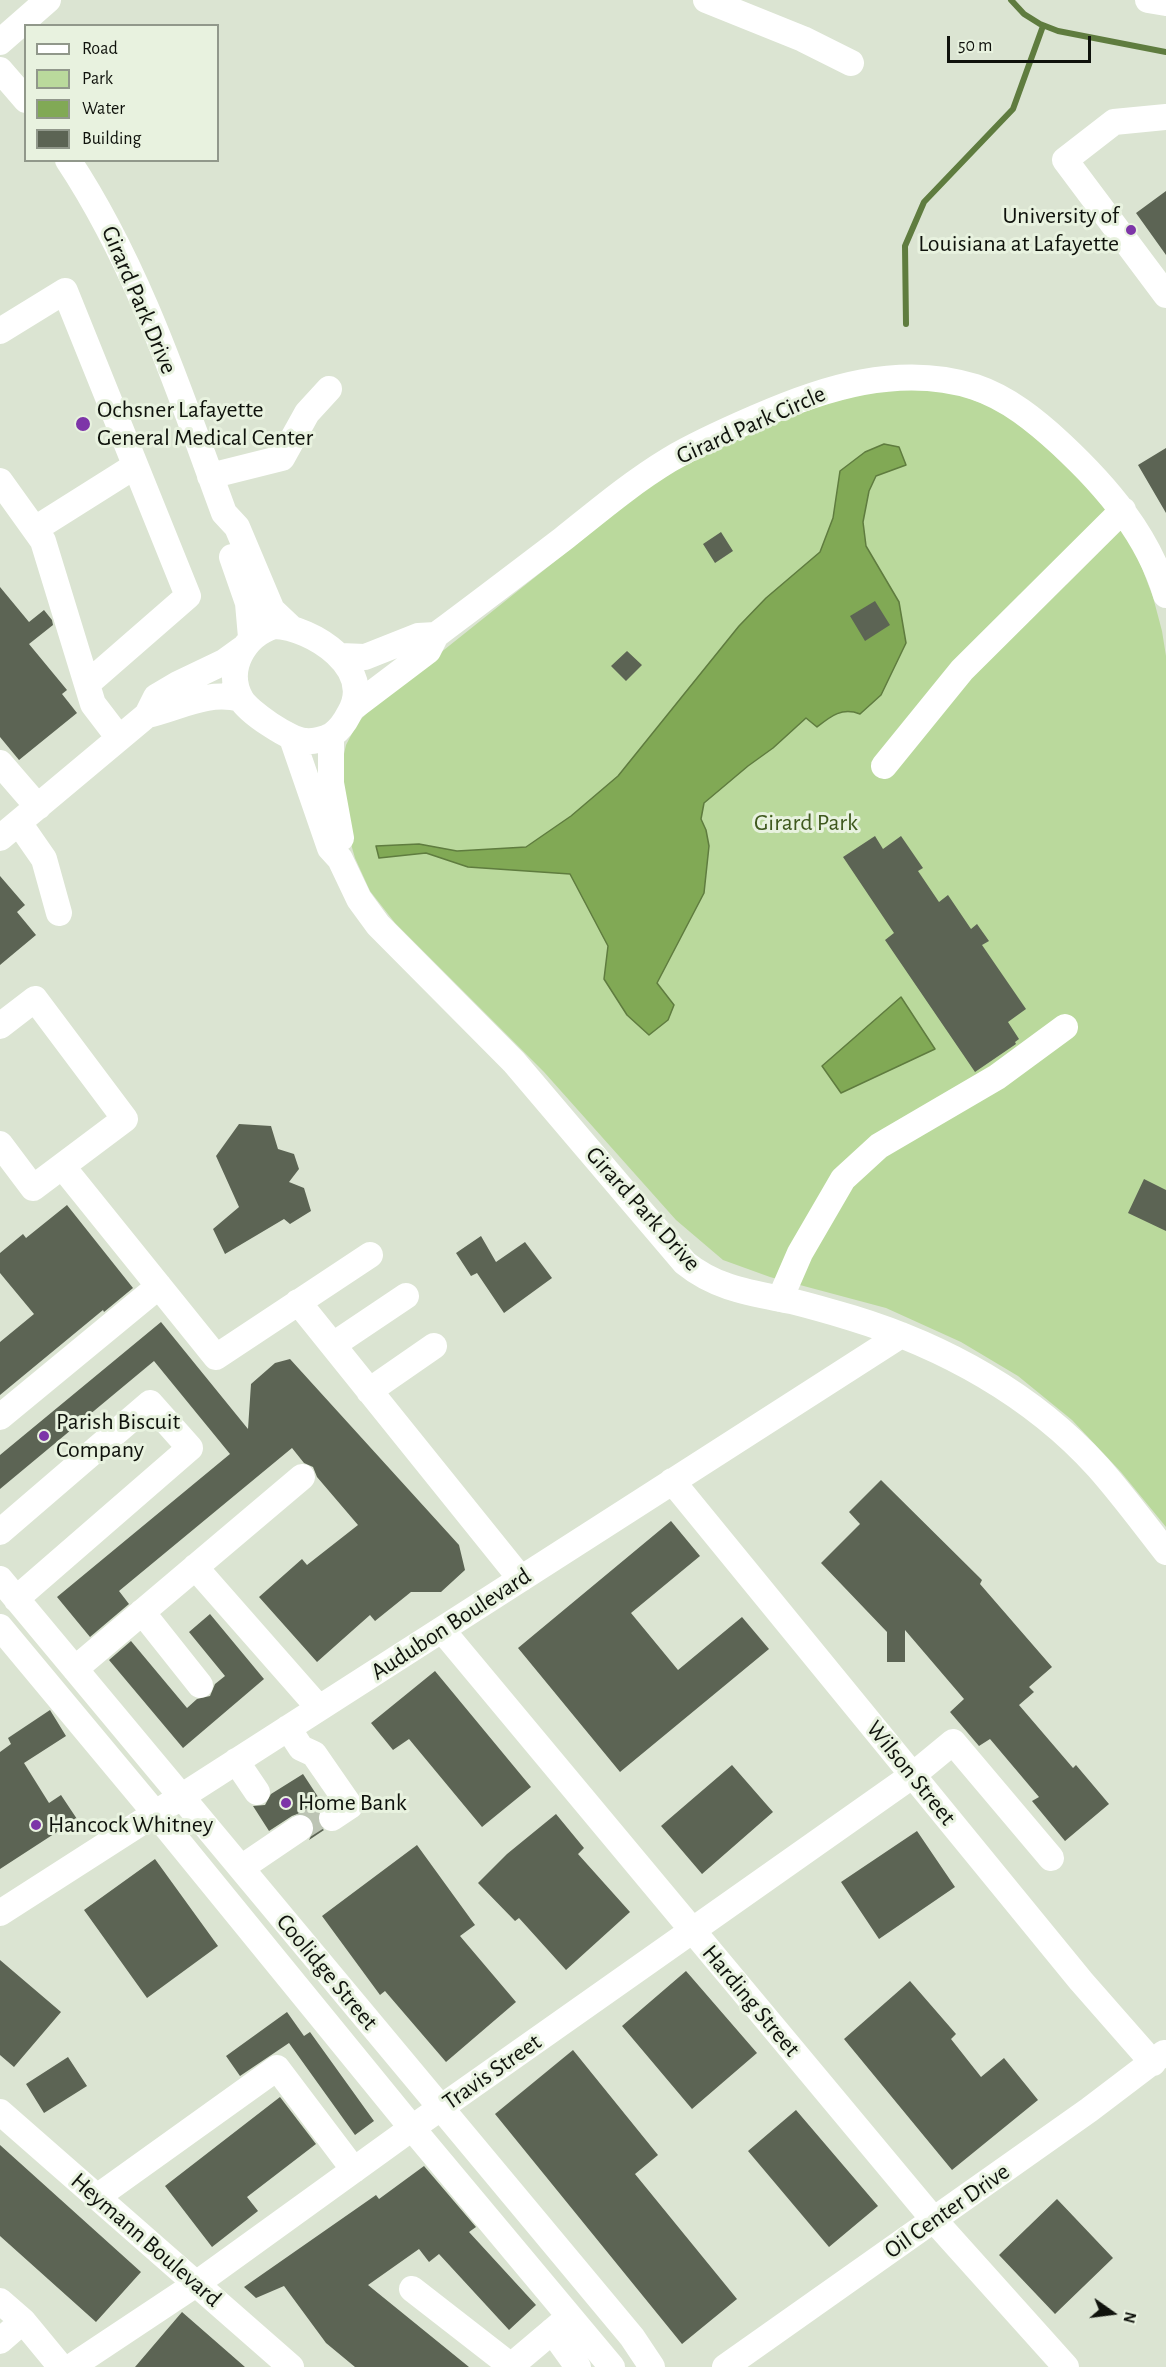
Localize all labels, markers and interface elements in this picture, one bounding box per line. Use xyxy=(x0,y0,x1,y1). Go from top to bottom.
legend xyxy=(24,24,219,162)
scale bar xyxy=(950,24,1094,62)
text: 50 m xyxy=(958,37,992,55)
text: Road xyxy=(82,40,118,58)
text: Park xyxy=(82,70,113,88)
text: Water xyxy=(82,100,125,118)
text: Building xyxy=(82,130,141,148)
place label: University of Louisiana at Lafayette xyxy=(918,202,1119,258)
street label: Girard Park Drive xyxy=(95,222,183,378)
marker: University of Louisiana at Lafayette xyxy=(1124,223,1138,237)
street label: Girard Park Circle xyxy=(672,379,830,471)
place label: Ochsner Lafayette General Medical Center xyxy=(97,396,313,452)
marker: Ochsner Lafayette General Medical Center xyxy=(74,415,92,433)
park label: Girard Park xyxy=(754,809,858,837)
street label: Girard Park Drive xyxy=(579,1141,707,1277)
place label: Parish Biscuit Company xyxy=(56,1408,180,1464)
marker: Parish Biscuit Company xyxy=(37,1429,51,1443)
street label: Audubon Boulevard xyxy=(366,1562,536,1686)
street label: Wilson Street xyxy=(860,1715,962,1831)
place label: Home Bank xyxy=(298,1789,407,1817)
marker: Home Bank xyxy=(279,1796,293,1810)
place label: Hancock Whitney xyxy=(48,1811,213,1839)
marker: Hancock Whitney xyxy=(29,1818,43,1832)
street label: Coolidge Street xyxy=(270,1908,384,2036)
street label: Harding Street xyxy=(696,1939,806,2063)
street label: Travis Street xyxy=(437,2028,547,2116)
street label: Oil Center Drive xyxy=(879,2157,1015,2265)
street label: Heymann Boulevard xyxy=(65,2167,227,2313)
north arrow xyxy=(1082,2283,1142,2343)
text: N xyxy=(1120,2310,1139,2325)

